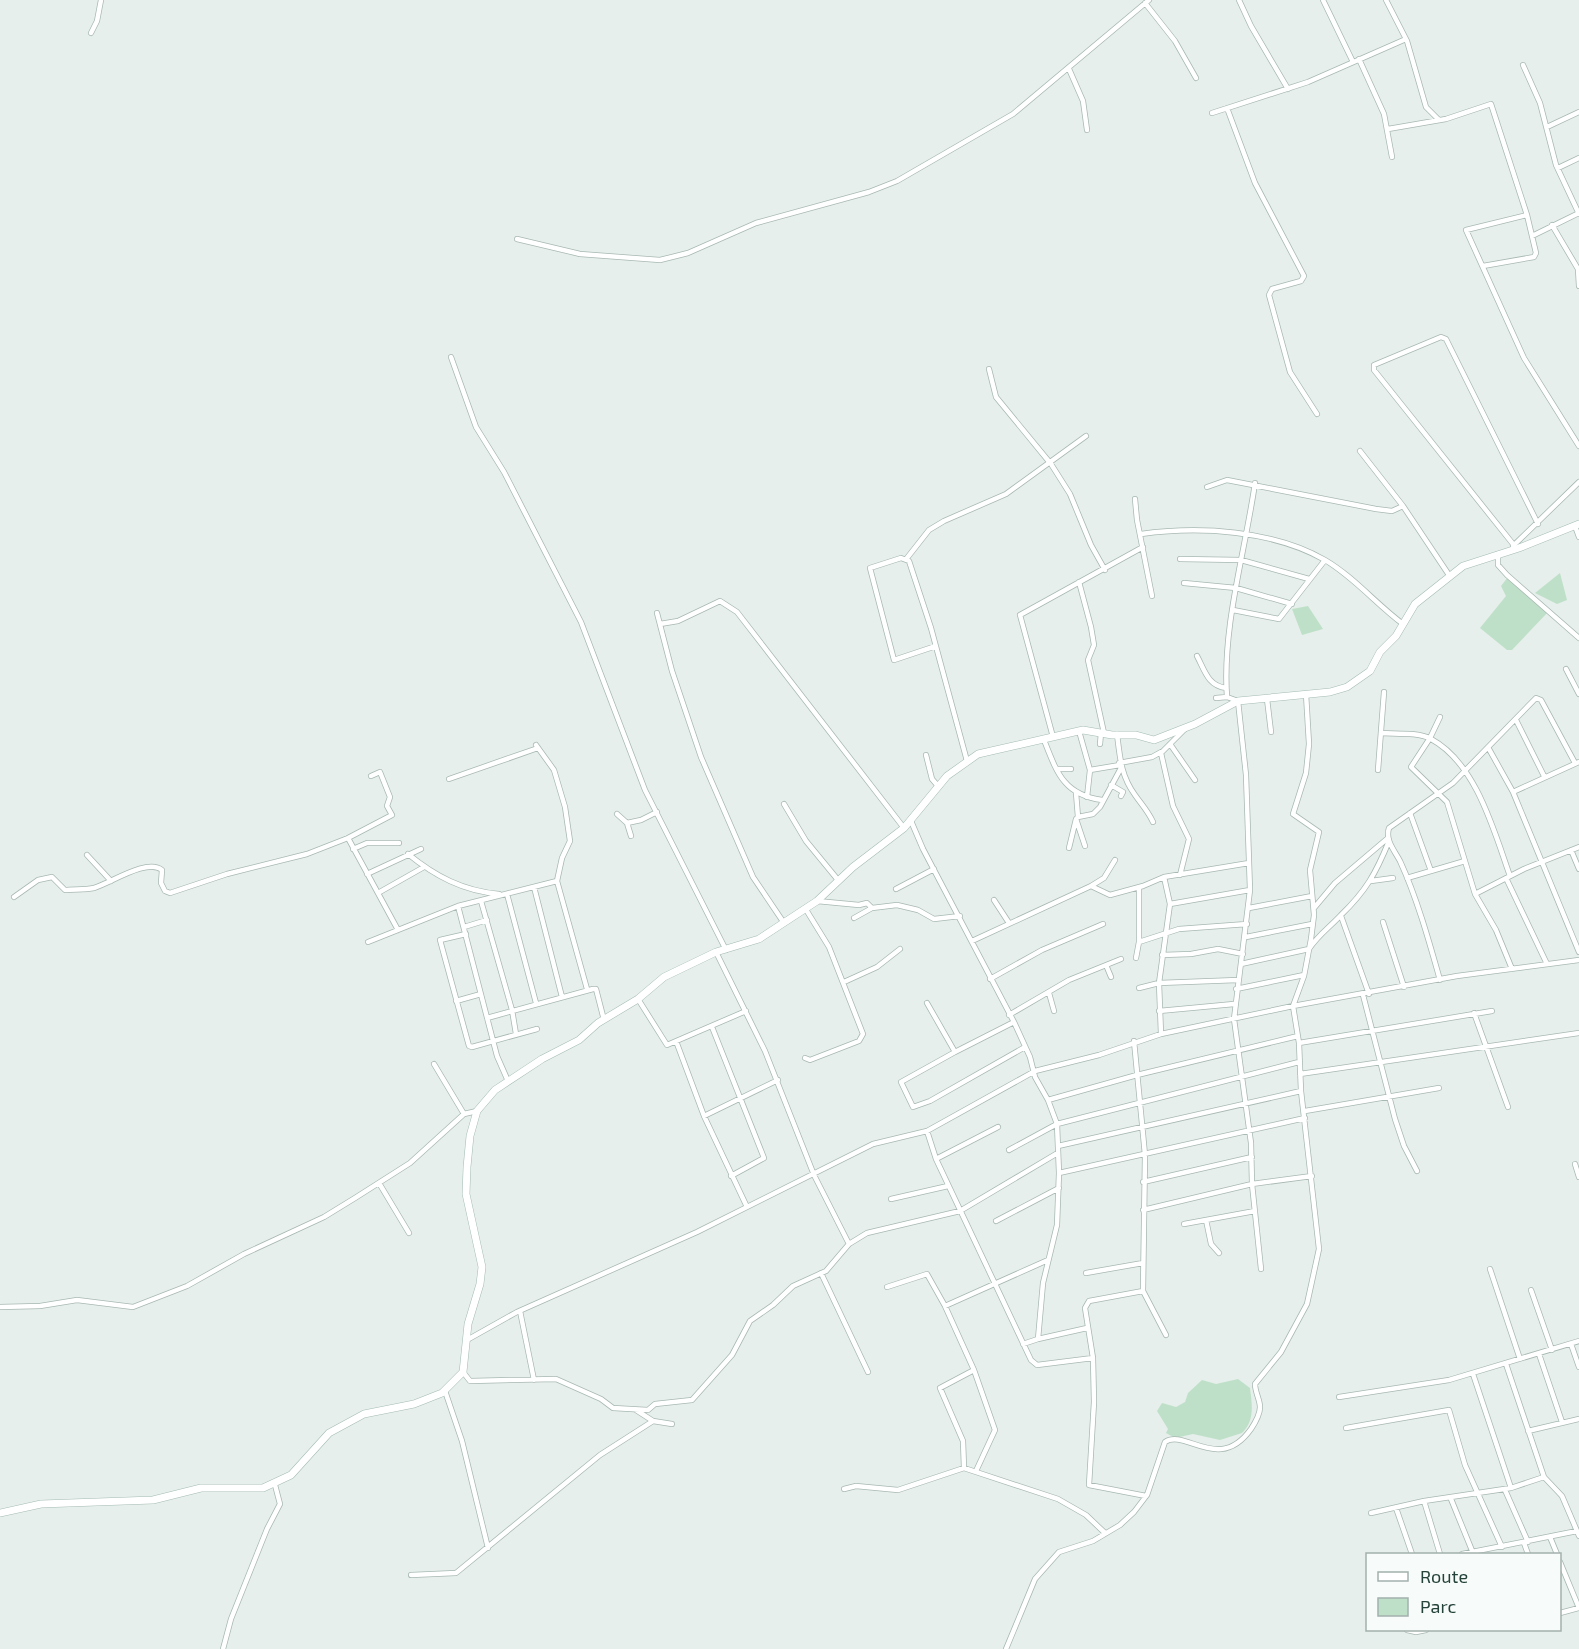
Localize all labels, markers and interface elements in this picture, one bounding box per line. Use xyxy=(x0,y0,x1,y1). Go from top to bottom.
legend xyxy=(1366,1553,1561,1631)
text: Route xyxy=(1420,1565,1468,1587)
text: Parc xyxy=(1420,1595,1456,1617)

